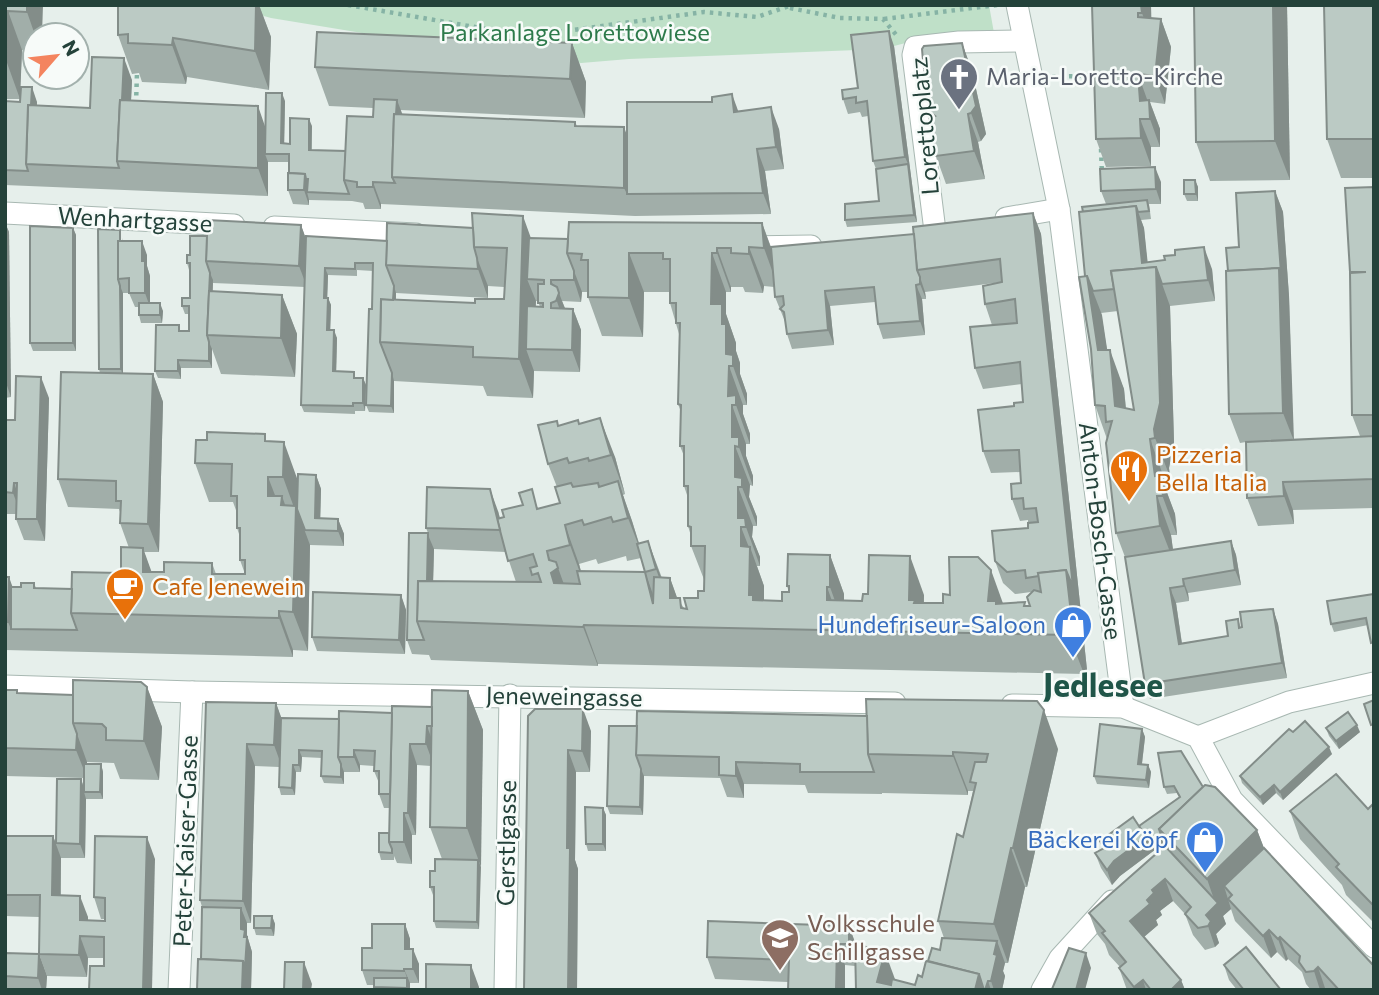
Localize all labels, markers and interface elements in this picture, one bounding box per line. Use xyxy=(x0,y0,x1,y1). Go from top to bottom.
park label: Parkanlage Lorettowiese xyxy=(440,17,710,46)
north arrow xyxy=(21,21,91,91)
text: N xyxy=(58,36,85,59)
street label: Lorettoplatz xyxy=(903,56,944,196)
church icon: Maria-Loretto-Kirche xyxy=(938,56,980,111)
place label: Maria-Loretto-Kirche xyxy=(986,61,1223,90)
street label: Wenhartgasse xyxy=(57,200,213,237)
street label: Anton-Bosch-Gasse xyxy=(1074,420,1129,641)
place label: Pizzeria Bella Italia xyxy=(1156,439,1267,496)
restaurant icon: Pizzeria Bella Italia xyxy=(1108,448,1150,503)
cafe icon: Cafe Jenewein xyxy=(104,566,146,621)
place label: Cafe Jenewein xyxy=(152,571,304,600)
shop icon: Hundefriseur-Saloon xyxy=(1052,604,1094,659)
place label: Hundefriseur-Saloon xyxy=(817,609,1046,638)
district label: Jedlesee xyxy=(1043,664,1163,704)
street label: Jeneweingasse xyxy=(485,680,643,711)
street label: Peter-Kaiser-Gasse xyxy=(166,735,203,947)
street label: Gerstlgasse xyxy=(490,780,521,906)
shop icon: Bäckerei Köpf xyxy=(1184,819,1226,874)
place label: Bäckerei Köpf xyxy=(1027,824,1179,853)
place label: Volksschule Schillgasse xyxy=(807,908,935,965)
school or university icon: Volksschule Schillgasse xyxy=(759,917,801,972)

